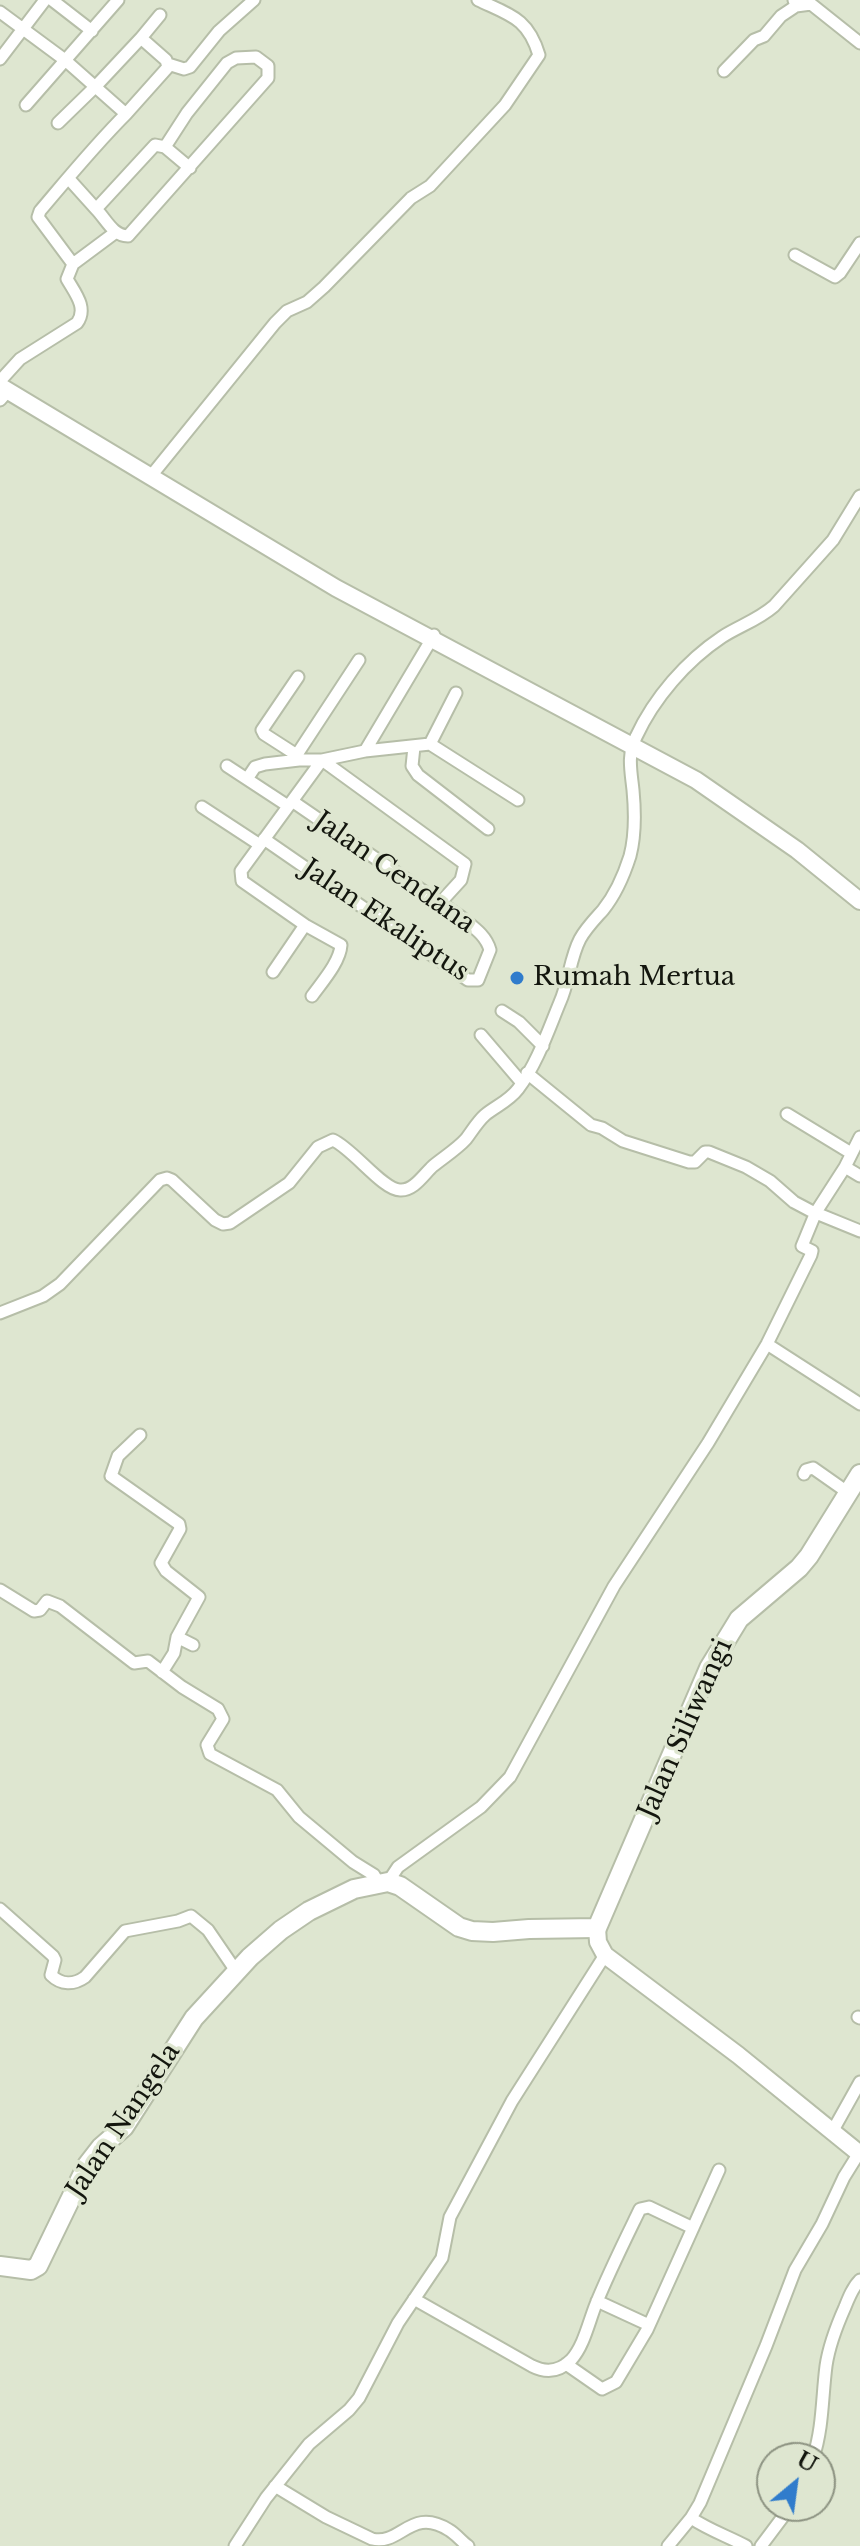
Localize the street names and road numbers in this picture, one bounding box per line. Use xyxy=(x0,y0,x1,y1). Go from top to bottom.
street label: Jalan Cendana xyxy=(307,806,481,940)
street label: Jalan Ekaliptus xyxy=(295,853,475,989)
street label: Jalan Siliwangi xyxy=(632,1634,740,1824)
street label: Jalan Nangela xyxy=(61,2038,187,2204)

